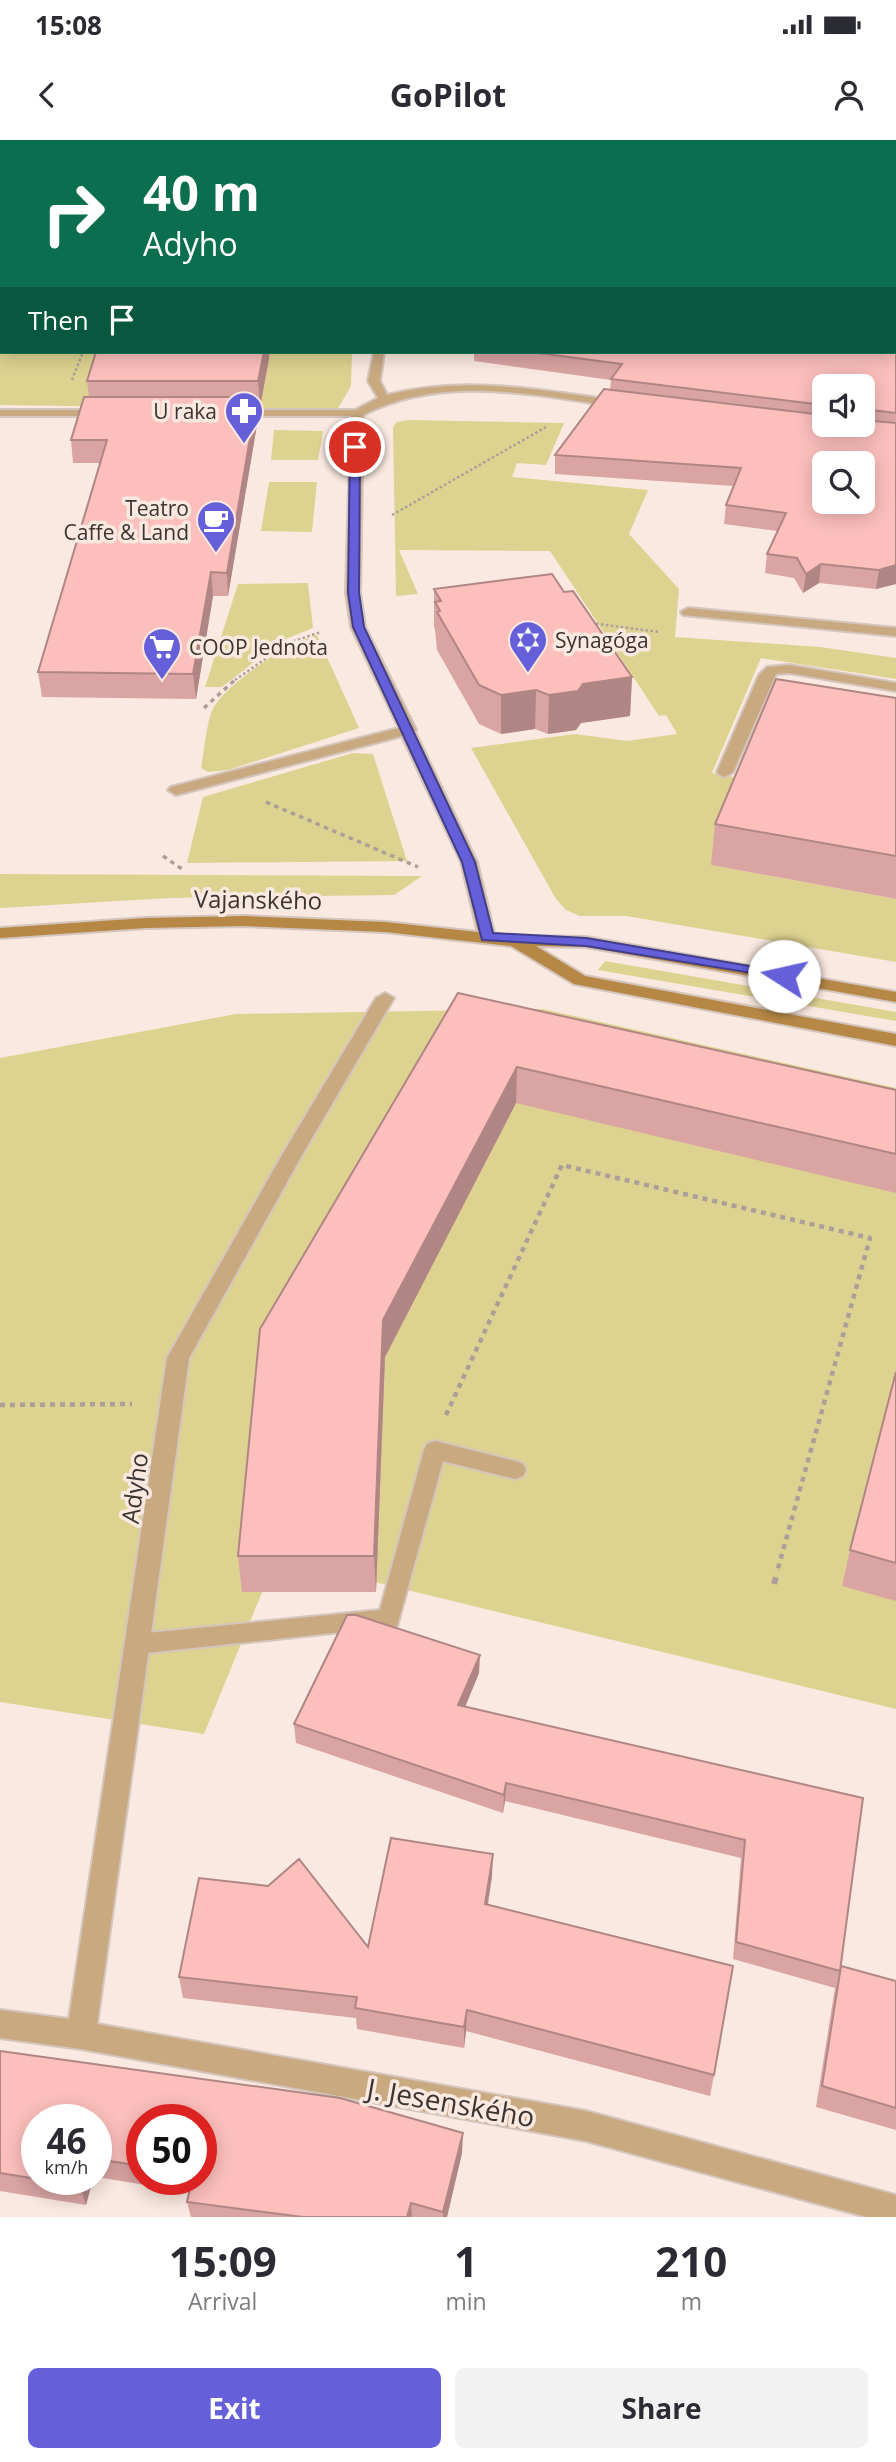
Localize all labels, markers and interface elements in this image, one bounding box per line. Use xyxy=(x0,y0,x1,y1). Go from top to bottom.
text: 15:08 xyxy=(35,7,102,43)
text: GoPilot xyxy=(390,73,506,116)
icon: back xyxy=(28,76,66,114)
icon: person xyxy=(830,76,868,114)
text: 40 m xyxy=(143,159,260,225)
icon: right xyxy=(28,168,119,259)
text: Adyho xyxy=(143,222,238,265)
icon: arrive xyxy=(103,301,141,339)
text: Then xyxy=(28,302,89,338)
map controls xyxy=(812,374,875,514)
button: sound xyxy=(812,374,875,437)
pharmacy icon: U raka xyxy=(223,390,265,445)
place label: U raka xyxy=(153,397,217,425)
pin xyxy=(325,417,385,477)
icon: arrive xyxy=(336,428,374,466)
button: search xyxy=(812,451,875,514)
place label: Teatro Caffe & Land xyxy=(64,494,189,546)
cafe icon: Teatro Caffe & Land xyxy=(195,499,237,554)
synagogue icon: Synagóga xyxy=(507,619,549,674)
supermarket icon: COOP Jednota xyxy=(141,626,183,681)
place label: Synagóga xyxy=(555,626,649,654)
place label: COOP Jednota xyxy=(189,633,328,661)
street label: Vajanského xyxy=(194,881,322,917)
position arrow xyxy=(747,939,821,1013)
street label: Adyho xyxy=(113,1451,155,1525)
street label: J. Jesenského xyxy=(361,2068,538,2135)
speed limit sign: 50 xyxy=(126,2104,217,2195)
text: 46 xyxy=(46,2117,87,2164)
text: km/h xyxy=(45,2155,88,2179)
text: 15:09 xyxy=(169,2232,277,2289)
text: 1 xyxy=(454,2232,478,2289)
text: 210 xyxy=(655,2232,727,2289)
text: Arrival xyxy=(188,2285,257,2317)
text: min xyxy=(445,2285,487,2317)
text: m xyxy=(681,2285,702,2317)
button: Exit xyxy=(28,2368,441,2448)
button: Share xyxy=(455,2368,868,2448)

